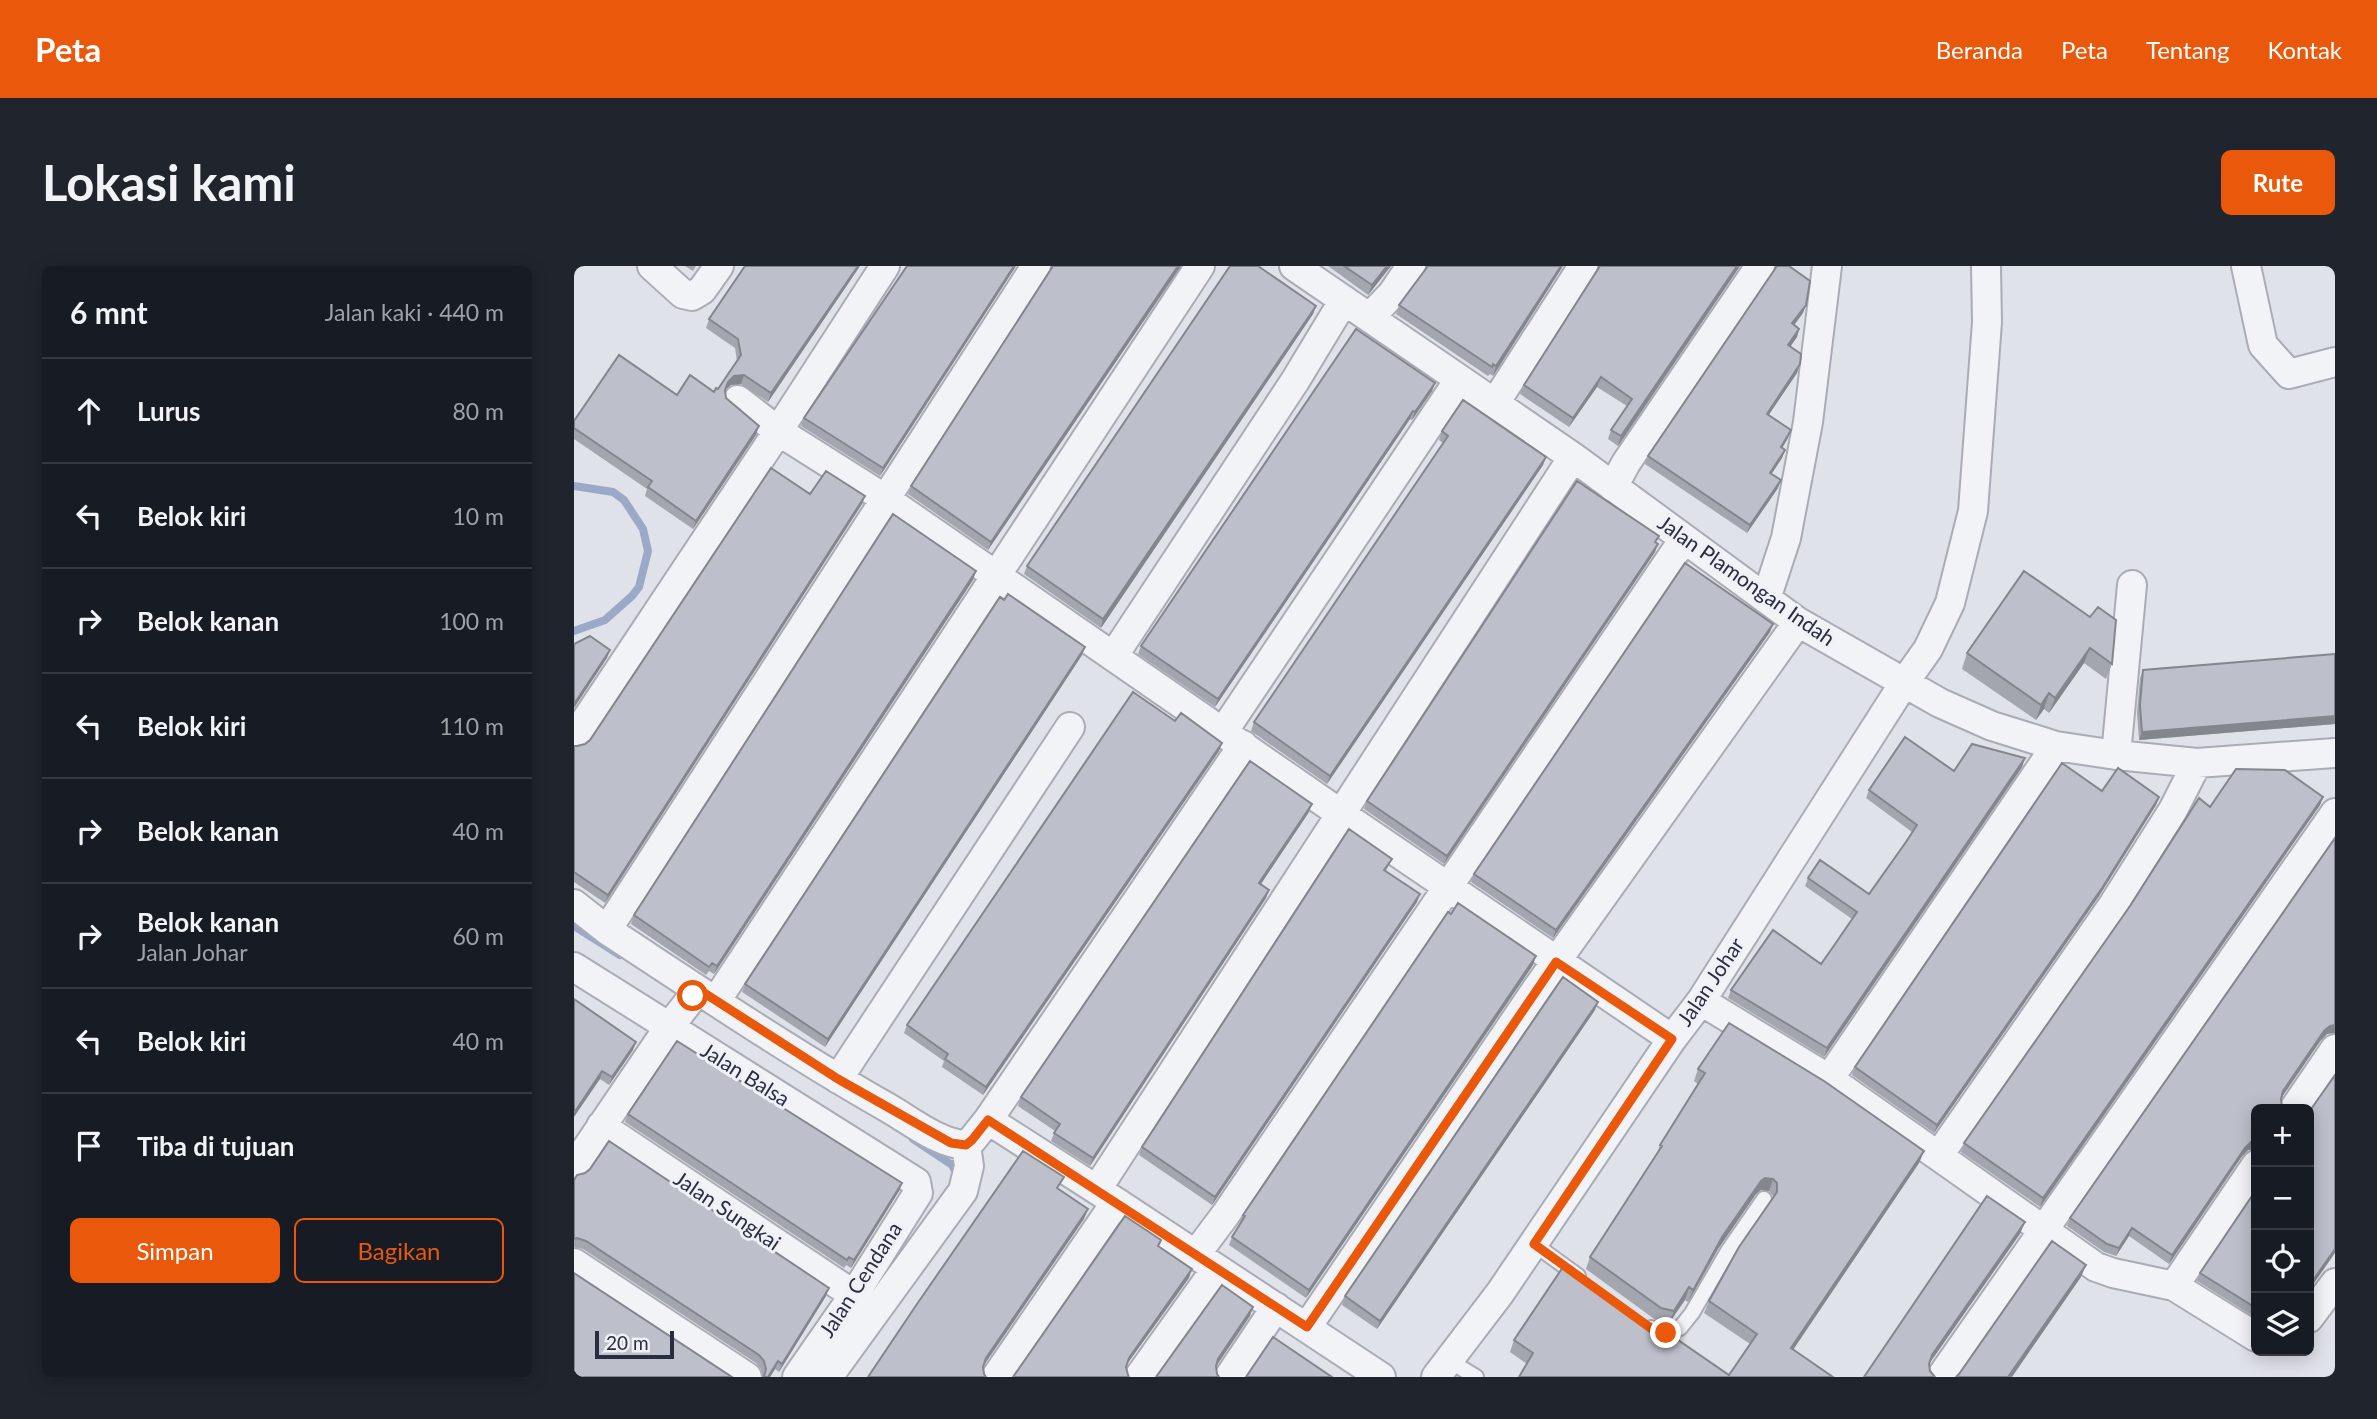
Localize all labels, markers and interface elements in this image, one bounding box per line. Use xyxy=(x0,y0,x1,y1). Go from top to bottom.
text: Peta xyxy=(35,29,101,69)
text: Beranda xyxy=(1936,35,2023,64)
text: Peta xyxy=(2061,35,2108,64)
text: Tentang xyxy=(2146,35,2229,64)
text: Kontak xyxy=(2267,35,2342,64)
button: Rute xyxy=(2221,150,2335,215)
text: Lokasi kami xyxy=(42,153,296,211)
text: 6 mnt xyxy=(70,294,148,330)
text: Jalan kaki · 440 m xyxy=(325,298,504,326)
icon: ahead xyxy=(70,392,108,430)
text: Lurus xyxy=(137,395,200,427)
text: 80 m xyxy=(453,397,504,425)
icon: left xyxy=(70,497,108,535)
text: Belok kiri xyxy=(137,500,246,532)
text: 10 m xyxy=(453,502,504,530)
street label: Jalan Plamongan Indah xyxy=(1654,509,1840,650)
icon: right xyxy=(70,602,108,640)
text: Belok kanan xyxy=(137,605,279,637)
text: 100 m xyxy=(439,607,504,635)
icon: left xyxy=(70,707,108,745)
text: Belok kiri xyxy=(137,710,246,742)
text: 110 m xyxy=(439,712,504,740)
icon: right xyxy=(70,812,108,850)
text: Belok kanan xyxy=(137,815,279,847)
text: 40 m xyxy=(453,817,504,845)
text: Belok kanan xyxy=(137,906,279,938)
icon: right xyxy=(70,917,108,955)
text: 60 m xyxy=(453,922,504,950)
street label: Jalan Johar xyxy=(1671,932,1749,1030)
text: Jalan Johar xyxy=(137,938,248,966)
route start xyxy=(677,980,708,1011)
icon: left xyxy=(70,1022,108,1060)
text: Belok kiri xyxy=(137,1025,246,1057)
text: 40 m xyxy=(453,1027,504,1055)
street label: Jalan Balsa xyxy=(697,1037,795,1111)
map controls xyxy=(2251,1104,2314,1356)
button: + xyxy=(2251,1104,2314,1167)
icon: arrive xyxy=(70,1127,108,1165)
text: Tiba di tujuan xyxy=(137,1130,295,1162)
street label: Jalan Sungkai xyxy=(670,1165,786,1255)
button: − xyxy=(2251,1167,2314,1230)
street label: Jalan Cendana xyxy=(813,1217,906,1341)
button: Simpan xyxy=(70,1218,280,1283)
button: Bagikan xyxy=(294,1218,504,1283)
button: locate xyxy=(2251,1230,2314,1293)
button: layers xyxy=(2251,1293,2314,1356)
route end xyxy=(1650,1317,1681,1348)
scale bar xyxy=(595,1328,674,1360)
text: 20 m xyxy=(606,1331,649,1354)

